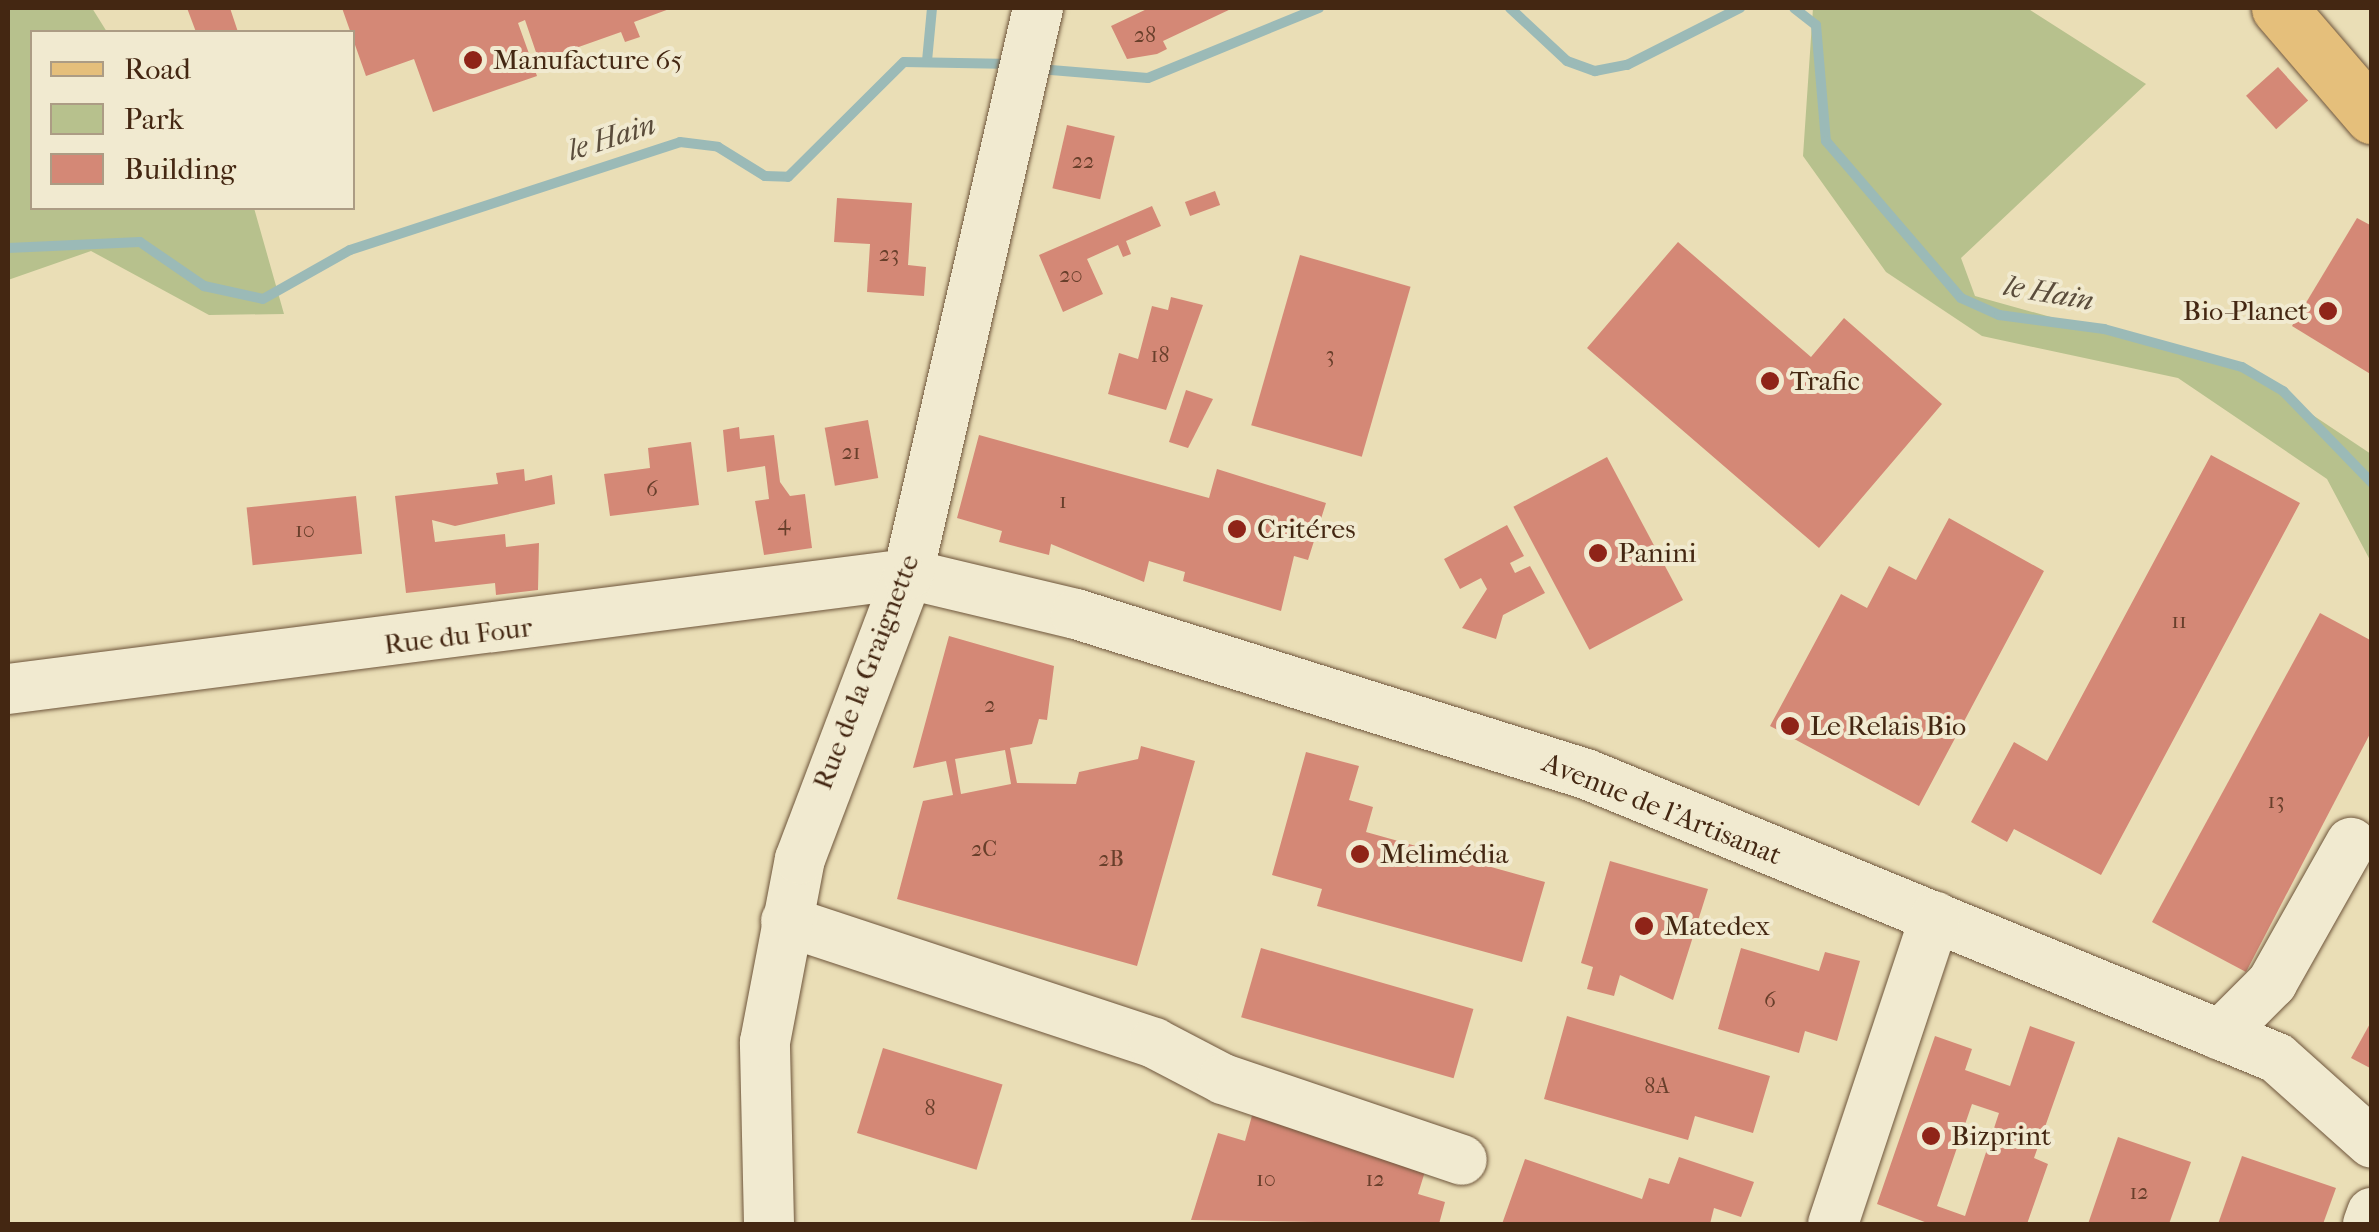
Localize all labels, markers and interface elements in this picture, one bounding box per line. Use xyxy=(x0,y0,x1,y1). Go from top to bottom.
house number: 28 xyxy=(1134,23,1156,49)
legend xyxy=(30,30,355,210)
place label: Manufacture 65 xyxy=(493,43,683,77)
marker: Manufacture 65 xyxy=(462,49,484,71)
text: Road xyxy=(124,52,191,87)
text: Park xyxy=(124,102,184,137)
water label: le Hain xyxy=(564,107,660,169)
house number: 22 xyxy=(1072,149,1094,175)
text: Building xyxy=(124,152,236,187)
house number: 23 xyxy=(879,242,899,268)
house number: 20 xyxy=(1059,263,1083,289)
water label: le Hain xyxy=(2001,268,2097,320)
place label: Bio-Planet xyxy=(2183,294,2308,328)
marker: Bio-Planet xyxy=(2317,300,2339,322)
house number: 18 xyxy=(1151,343,1169,369)
house number: 3 xyxy=(1325,343,1335,369)
place label: Trafic xyxy=(1790,364,1860,398)
marker: Trafic xyxy=(1759,370,1781,392)
house number: 21 xyxy=(841,440,861,466)
house number: 6 xyxy=(646,477,658,503)
house number: 1 xyxy=(1059,489,1067,515)
house number: 4 xyxy=(778,511,790,537)
place label: Critéres xyxy=(1257,512,1356,546)
house number: 10 xyxy=(295,518,315,544)
marker: Critéres xyxy=(1226,518,1248,540)
place label: Panini xyxy=(1618,536,1697,570)
marker: Panini xyxy=(1587,542,1609,564)
street label: Rue de la Graignette xyxy=(806,550,926,794)
house number: 11 xyxy=(2171,609,2187,635)
street label: Rue du Four xyxy=(382,610,534,662)
house number: 2 xyxy=(984,693,996,719)
place label: Le Relais Bio xyxy=(1810,709,1966,743)
marker: Le Relais Bio xyxy=(1779,715,1801,737)
street label: Avenue de l'Artisanat xyxy=(1538,746,1786,872)
house number: 13 xyxy=(2268,789,2284,815)
house number: 2C xyxy=(971,837,997,863)
place label: Melimédia xyxy=(1380,837,1509,871)
marker: Melimédia xyxy=(1349,843,1371,865)
house number: 2B xyxy=(1098,847,1124,873)
place label: Matedex xyxy=(1664,909,1770,943)
marker: Matedex xyxy=(1633,915,1655,937)
house number: 6 xyxy=(1764,988,1776,1014)
house number: 8A xyxy=(1644,1074,1670,1100)
house number: 8 xyxy=(924,1096,936,1122)
place label: Bizprint xyxy=(1951,1119,2051,1153)
marker: Bizprint xyxy=(1920,1125,1942,1147)
house number: 10 xyxy=(1256,1167,1276,1193)
house number: 12 xyxy=(1365,1167,1385,1193)
house number: 12 xyxy=(2129,1180,2149,1206)

